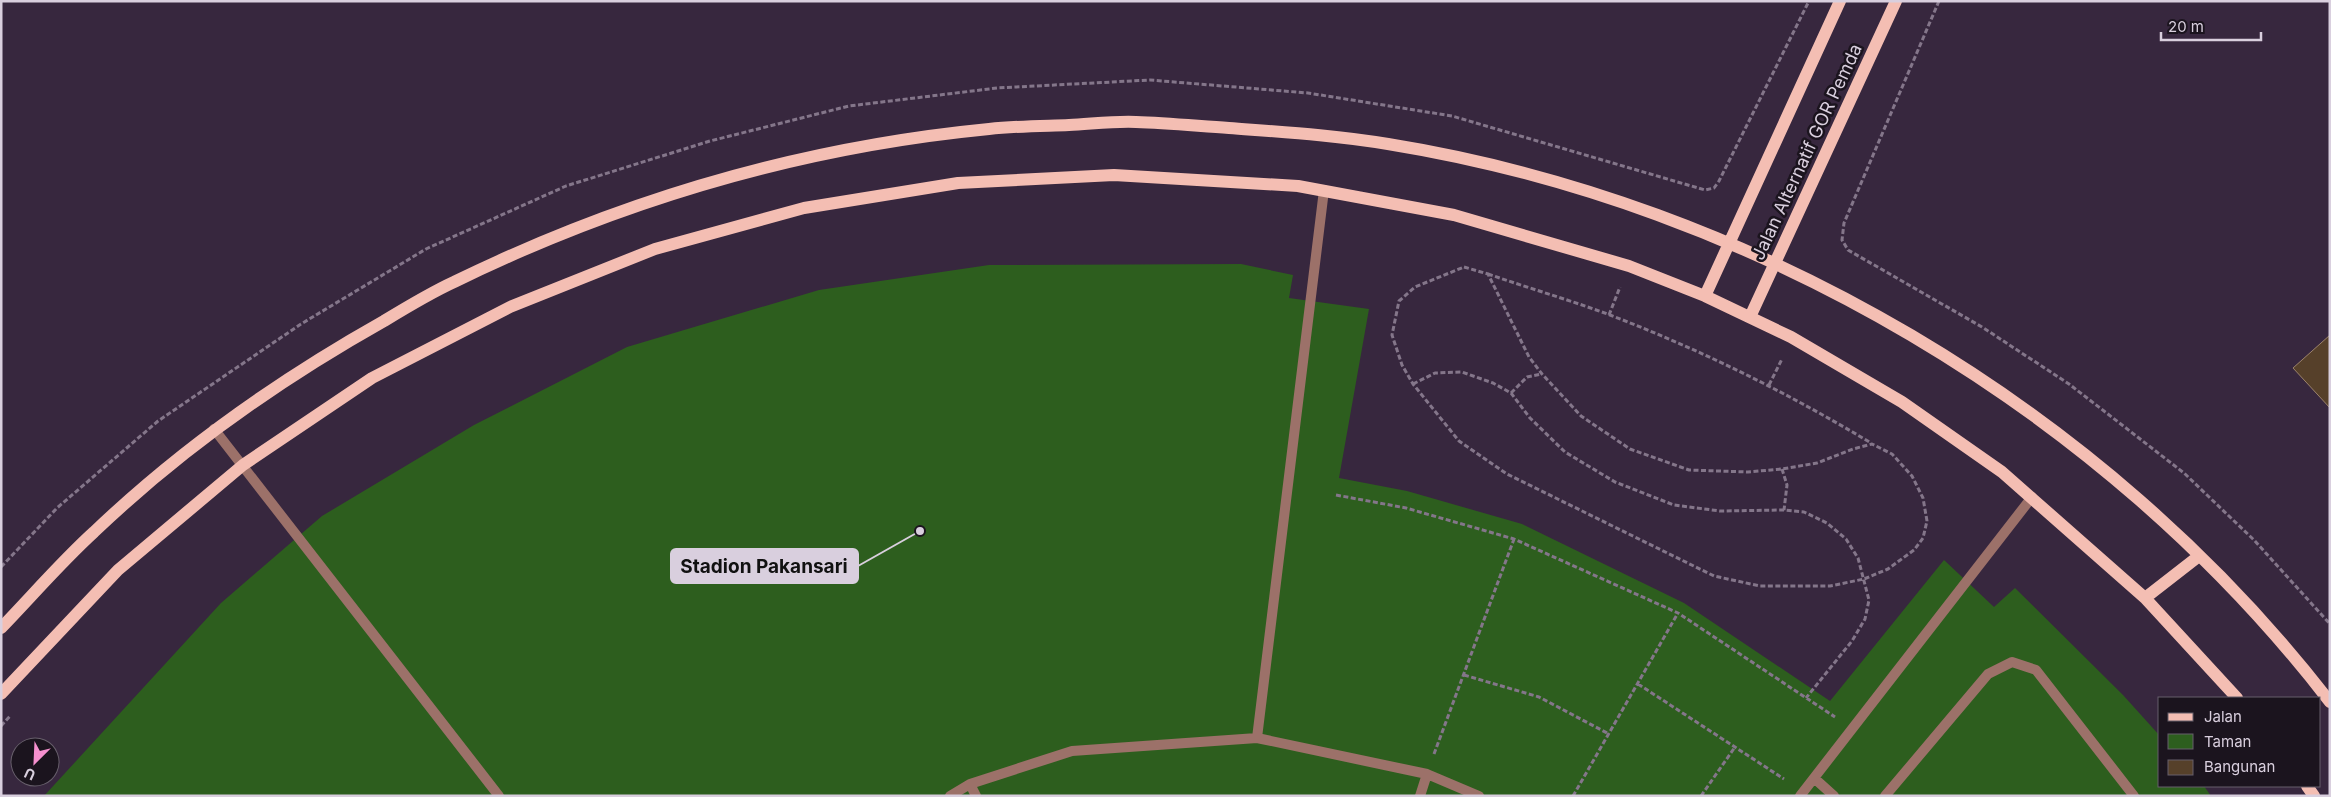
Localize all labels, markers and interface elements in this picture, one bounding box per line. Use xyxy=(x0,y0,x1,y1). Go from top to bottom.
scale bar xyxy=(2161,10,2261,42)
text: 20 m xyxy=(2168,17,2204,36)
street label: Jalan Alternatif GOR Pemda xyxy=(1747,40,1866,263)
callout: Stadion Pakansari xyxy=(671,549,858,583)
text: Stadion Pakansari xyxy=(680,555,848,578)
legend xyxy=(2158,697,2321,787)
text: Jalan xyxy=(2204,707,2242,726)
text: Taman xyxy=(2204,732,2251,751)
north arrow xyxy=(10,737,60,787)
text: Bangunan xyxy=(2204,757,2275,776)
text: U xyxy=(21,764,38,784)

